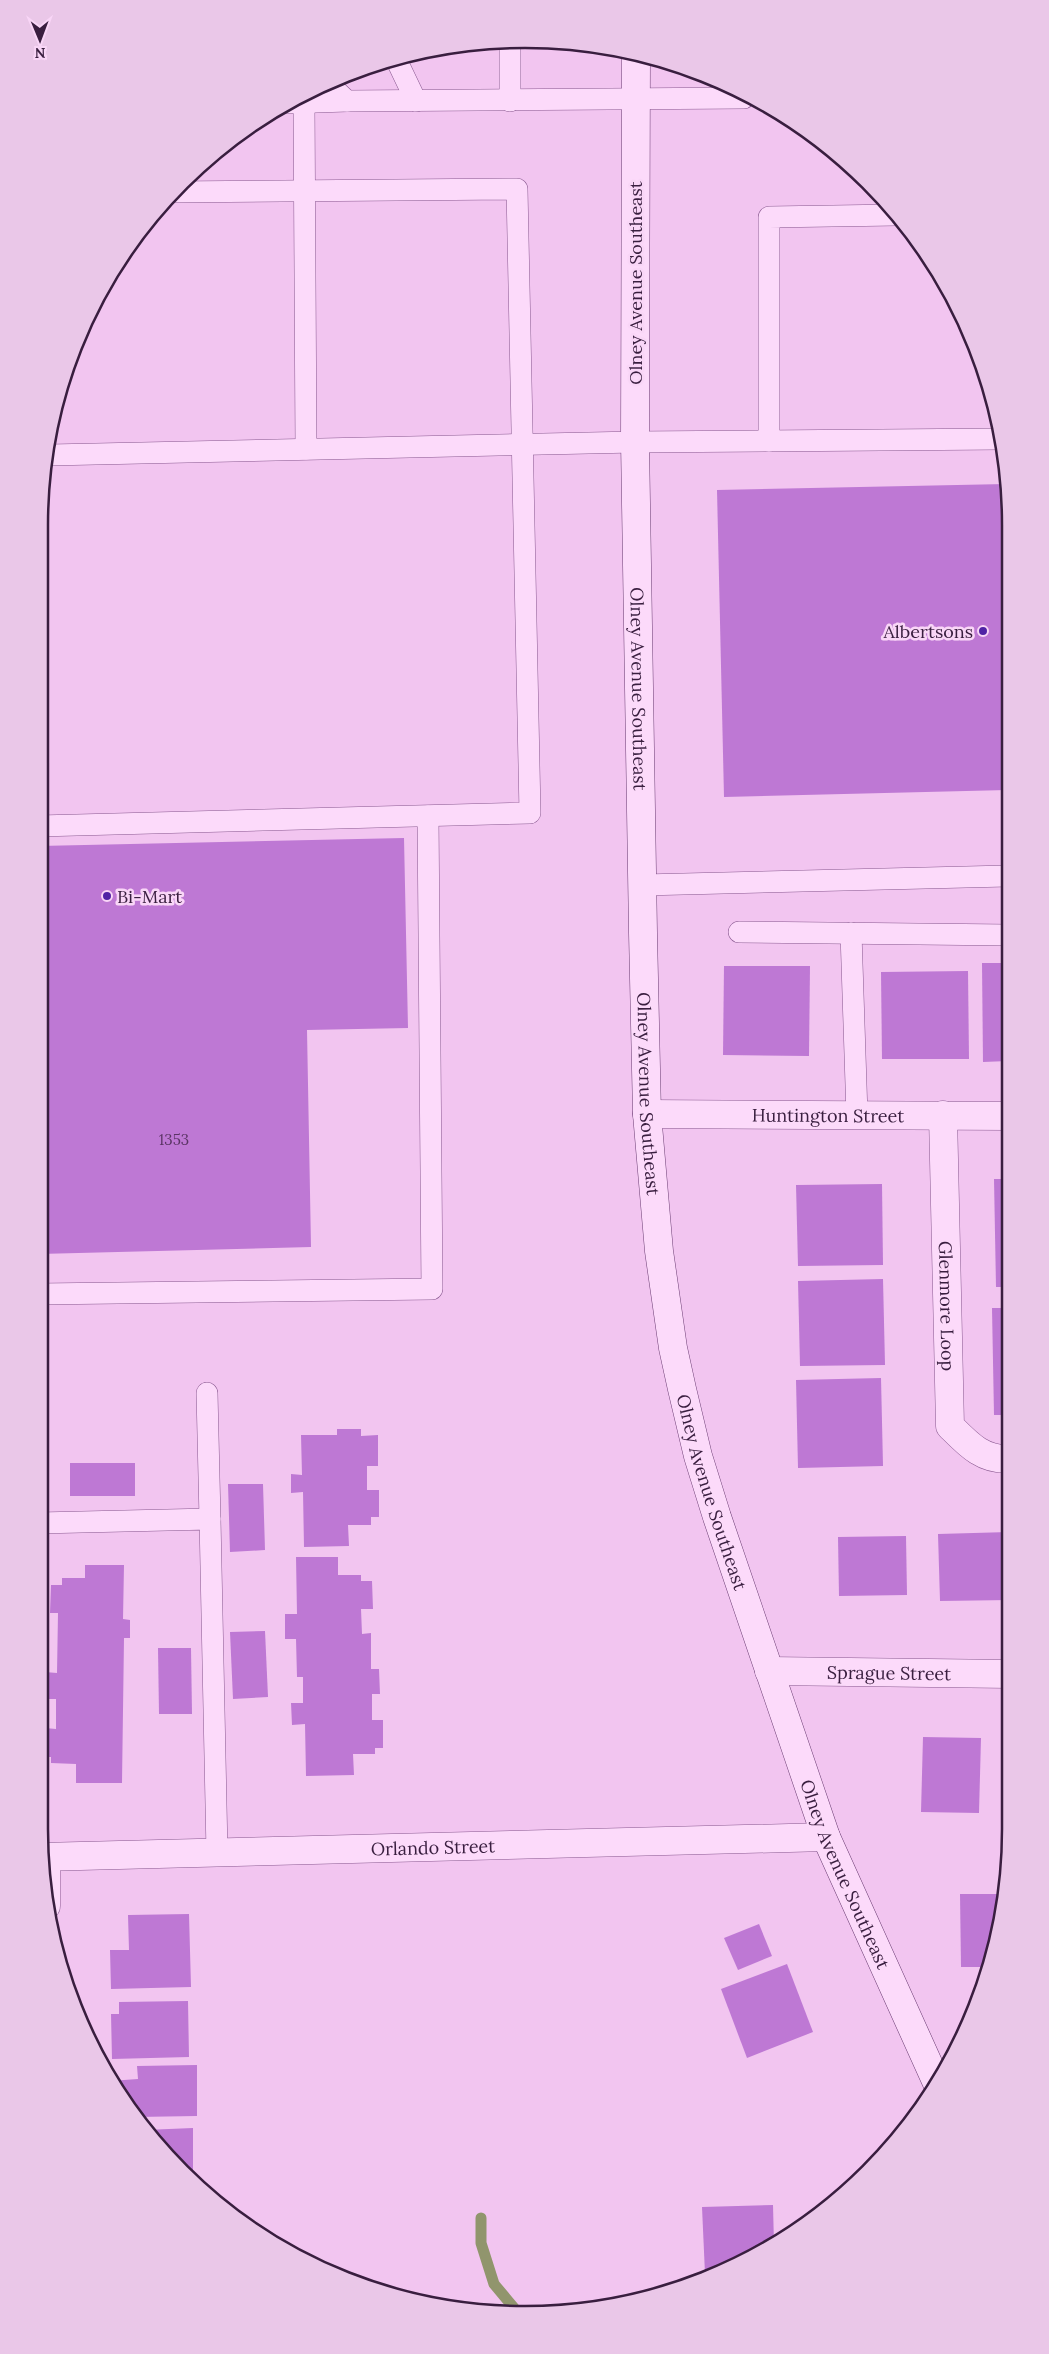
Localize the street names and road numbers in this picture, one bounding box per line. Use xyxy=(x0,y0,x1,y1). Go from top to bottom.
street label: Olney Avenue Southeast xyxy=(624,181,647,385)
street label: Olney Avenue Southeast xyxy=(626,587,652,791)
street label: Olney Avenue Southeast xyxy=(633,992,666,1196)
street label: Huntington Street xyxy=(752,1103,904,1127)
street label: Glenmore Loop xyxy=(934,1241,960,1371)
street label: Olney Avenue Southeast xyxy=(672,1392,753,1593)
street label: Sprague Street xyxy=(827,1660,951,1685)
street label: Olney Avenue Southeast xyxy=(796,1776,895,1972)
street label: Orlando Street xyxy=(370,1834,495,1860)

